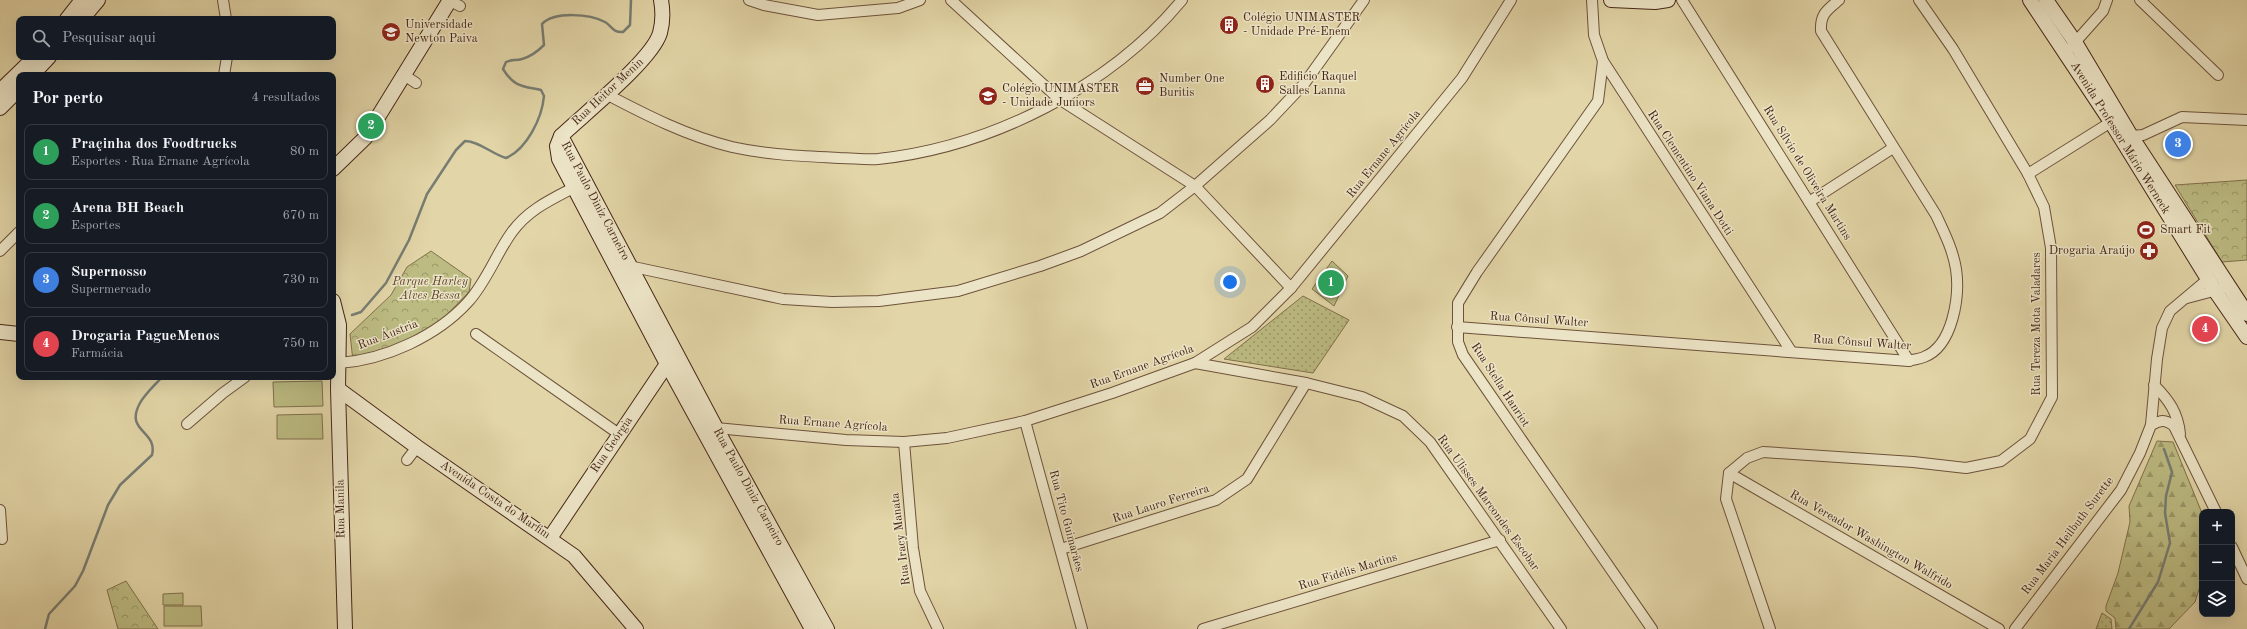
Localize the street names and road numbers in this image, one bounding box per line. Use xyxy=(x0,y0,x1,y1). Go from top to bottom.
street label: Rua Heitor Menin xyxy=(570,56,646,128)
street label: Avenida Professor Mário Werneck xyxy=(2068,60,2172,216)
street label: Rua Sílvio de Oliveira Martins xyxy=(1761,104,1853,242)
street label: Rua Ernane Agrícola xyxy=(1345,108,1423,200)
street label: Rua Clementino Viana Dotti xyxy=(1645,108,1735,238)
street label: Rua Paulo Diniz Carneiro xyxy=(559,140,631,262)
street label: Rua Tereza Mota Valadares xyxy=(2031,252,2043,396)
street label: Rua Cônsul Walter xyxy=(1489,311,1589,329)
street label: Rua Áustria xyxy=(355,315,420,352)
street label: Rua Cônsul Walter xyxy=(1812,334,1912,352)
street label: Rua Stella Hanriot xyxy=(1468,341,1532,429)
street label: Rua Ernane Agrícola xyxy=(1089,343,1196,391)
street label: Rua Ernane Agrícola xyxy=(778,414,888,434)
street label: Rua Geórgia xyxy=(589,415,635,475)
street label: Rua Paulo Diniz Carneiro xyxy=(711,426,785,548)
street label: Rua Ulisses Marcondes Escobar xyxy=(1435,433,1541,573)
street label: Avenida Costa do Marfim xyxy=(438,459,553,542)
street label: Rua Tito Guimarães xyxy=(1047,469,1085,573)
street label: Rua Maria Heilbuth Surette xyxy=(2020,474,2116,597)
street label: Rua Manila xyxy=(334,479,348,539)
street label: Rua Lauro Ferreira xyxy=(1111,483,1211,525)
street label: Rua Vereador Washington Walfrido xyxy=(1788,488,1955,592)
street label: Rua Iracy Manata xyxy=(889,492,913,586)
street label: Rua Fidélis Martins xyxy=(1297,551,1399,593)

